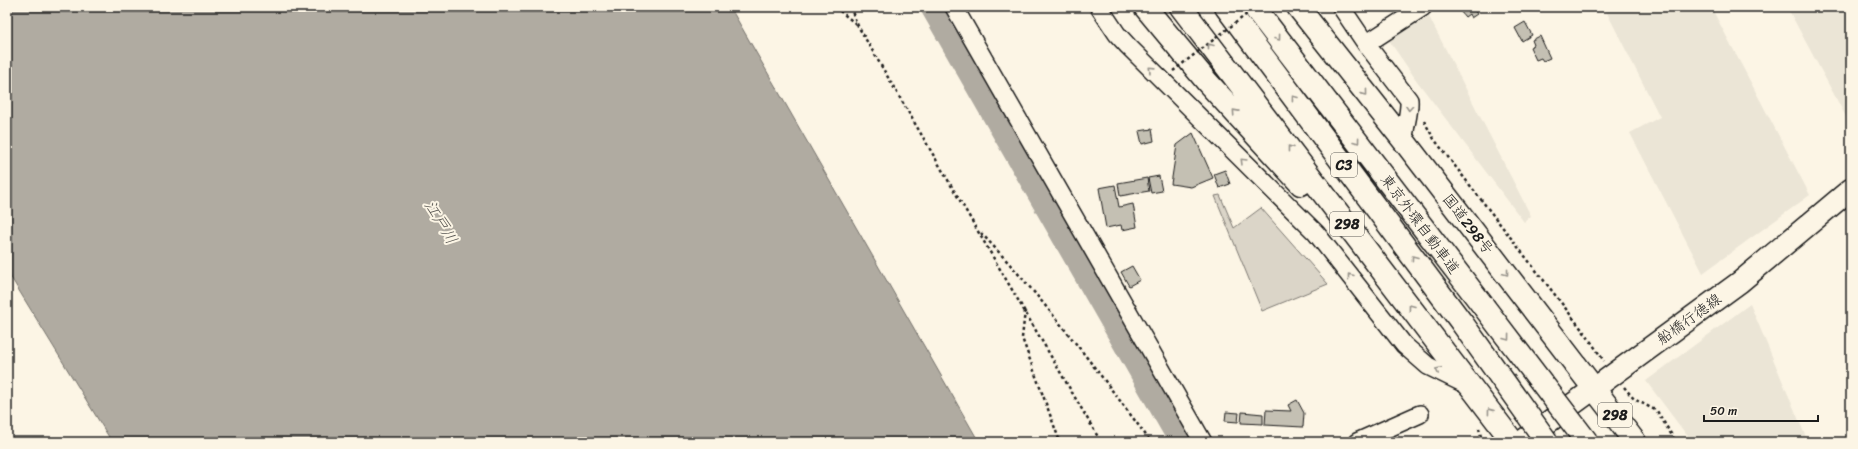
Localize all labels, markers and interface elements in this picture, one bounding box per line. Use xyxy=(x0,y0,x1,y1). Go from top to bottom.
one-way arrow xyxy=(1273,34,1280,41)
one-way arrow xyxy=(1208,43,1215,50)
one-way arrow xyxy=(1148,66,1156,74)
one-way arrow xyxy=(1361,89,1368,96)
one-way arrow xyxy=(1292,95,1299,102)
one-way arrow xyxy=(1404,104,1413,111)
one-way arrow xyxy=(1232,109,1239,117)
one-way arrow xyxy=(1352,137,1359,144)
one-way arrow xyxy=(1287,146,1294,153)
road number: C3 xyxy=(1331,153,1357,177)
one-way arrow xyxy=(1240,158,1248,166)
street label: 東京外環自動車道 xyxy=(1374,168,1466,280)
street label: 国道298号 xyxy=(1436,188,1500,260)
water label: 江戸川 xyxy=(416,194,466,250)
road number: 298 xyxy=(1330,212,1364,236)
one-way arrow xyxy=(1412,256,1419,263)
one-way arrow xyxy=(1501,268,1508,275)
one-way arrow xyxy=(1348,274,1355,281)
street label: 船橋行徳線 xyxy=(1651,286,1727,352)
one-way arrow xyxy=(1409,305,1416,312)
one-way arrow xyxy=(1503,334,1510,341)
one-way arrow xyxy=(1435,367,1442,375)
scale bar xyxy=(1704,397,1818,423)
text: 50 m xyxy=(1710,400,1737,422)
road number: 298 xyxy=(1598,403,1632,427)
one-way arrow xyxy=(1488,408,1495,415)

